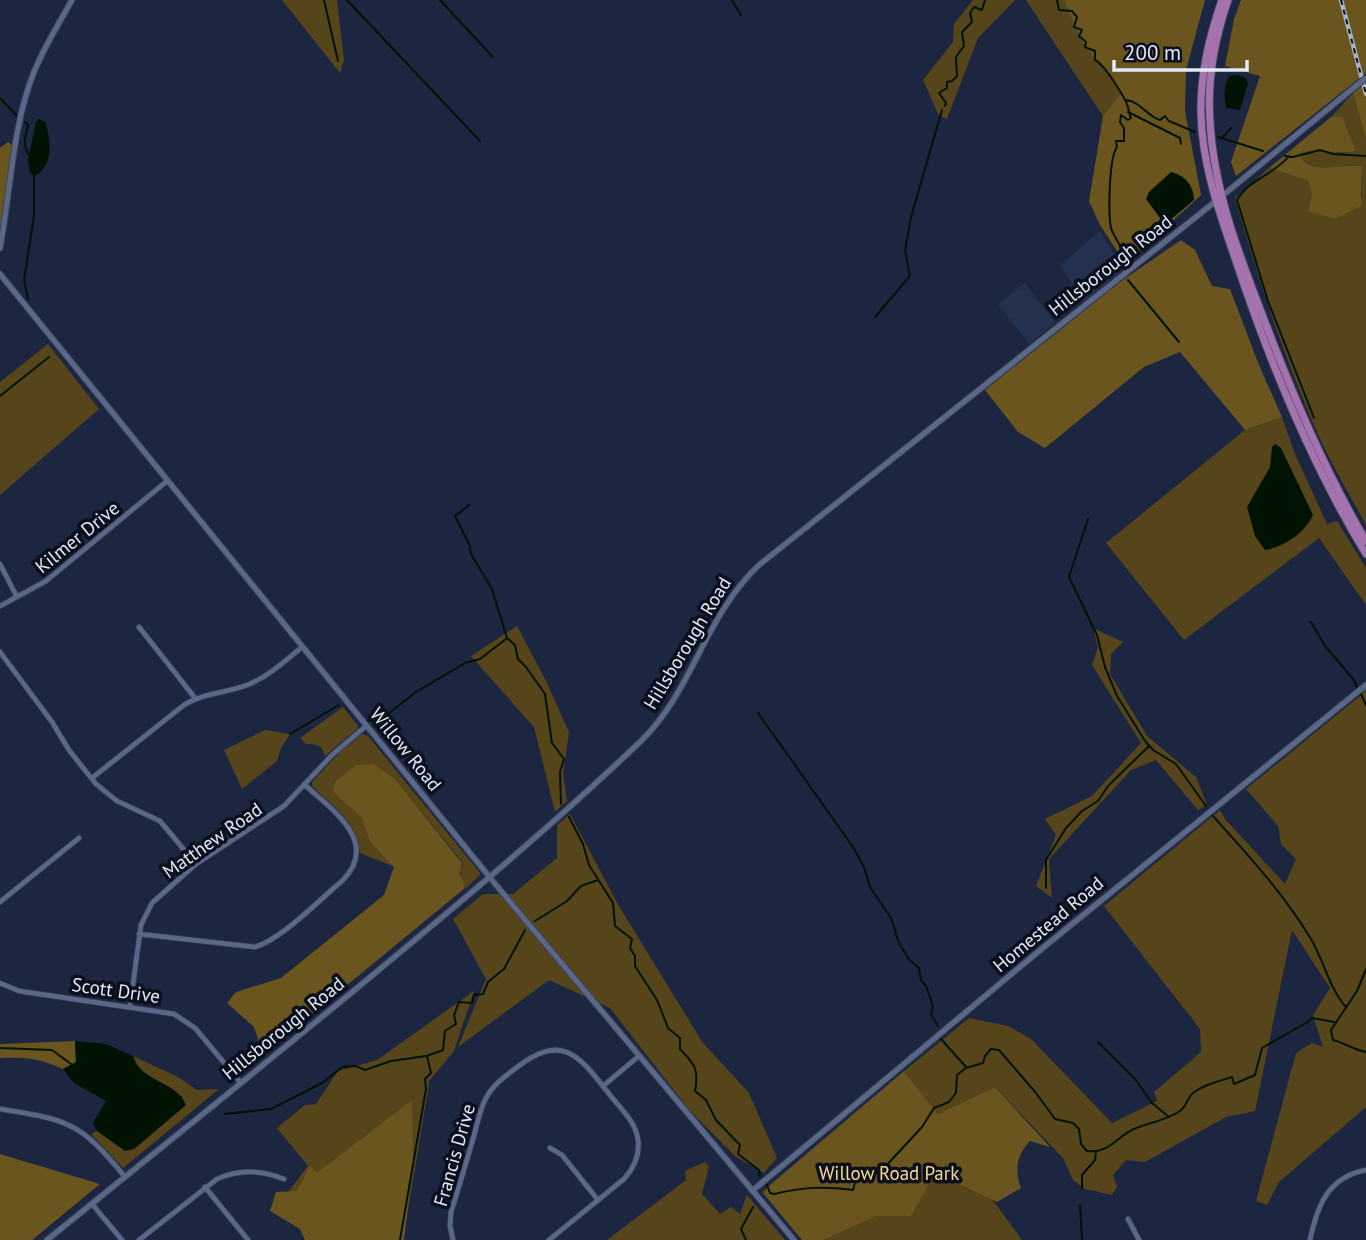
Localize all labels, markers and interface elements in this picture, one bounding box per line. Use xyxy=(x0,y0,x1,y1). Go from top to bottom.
scale bar xyxy=(1114,28,1247,72)
text: 200 m xyxy=(1124,39,1181,66)
street label: Hillsborough Road xyxy=(1043,209,1177,321)
street label: Kilmer Drive xyxy=(30,496,124,578)
street label: Hillsborough Road xyxy=(638,572,736,714)
street label: Willow Road xyxy=(365,702,447,796)
street label: Matthew Road xyxy=(158,797,266,883)
street label: Homestead Road xyxy=(988,871,1108,977)
street label: Hillsborough Road xyxy=(217,971,349,1085)
street label: Scott Drive xyxy=(70,972,162,1008)
street label: Francis Drive xyxy=(428,1101,480,1209)
park label: Willow Road Park xyxy=(819,1161,959,1185)

